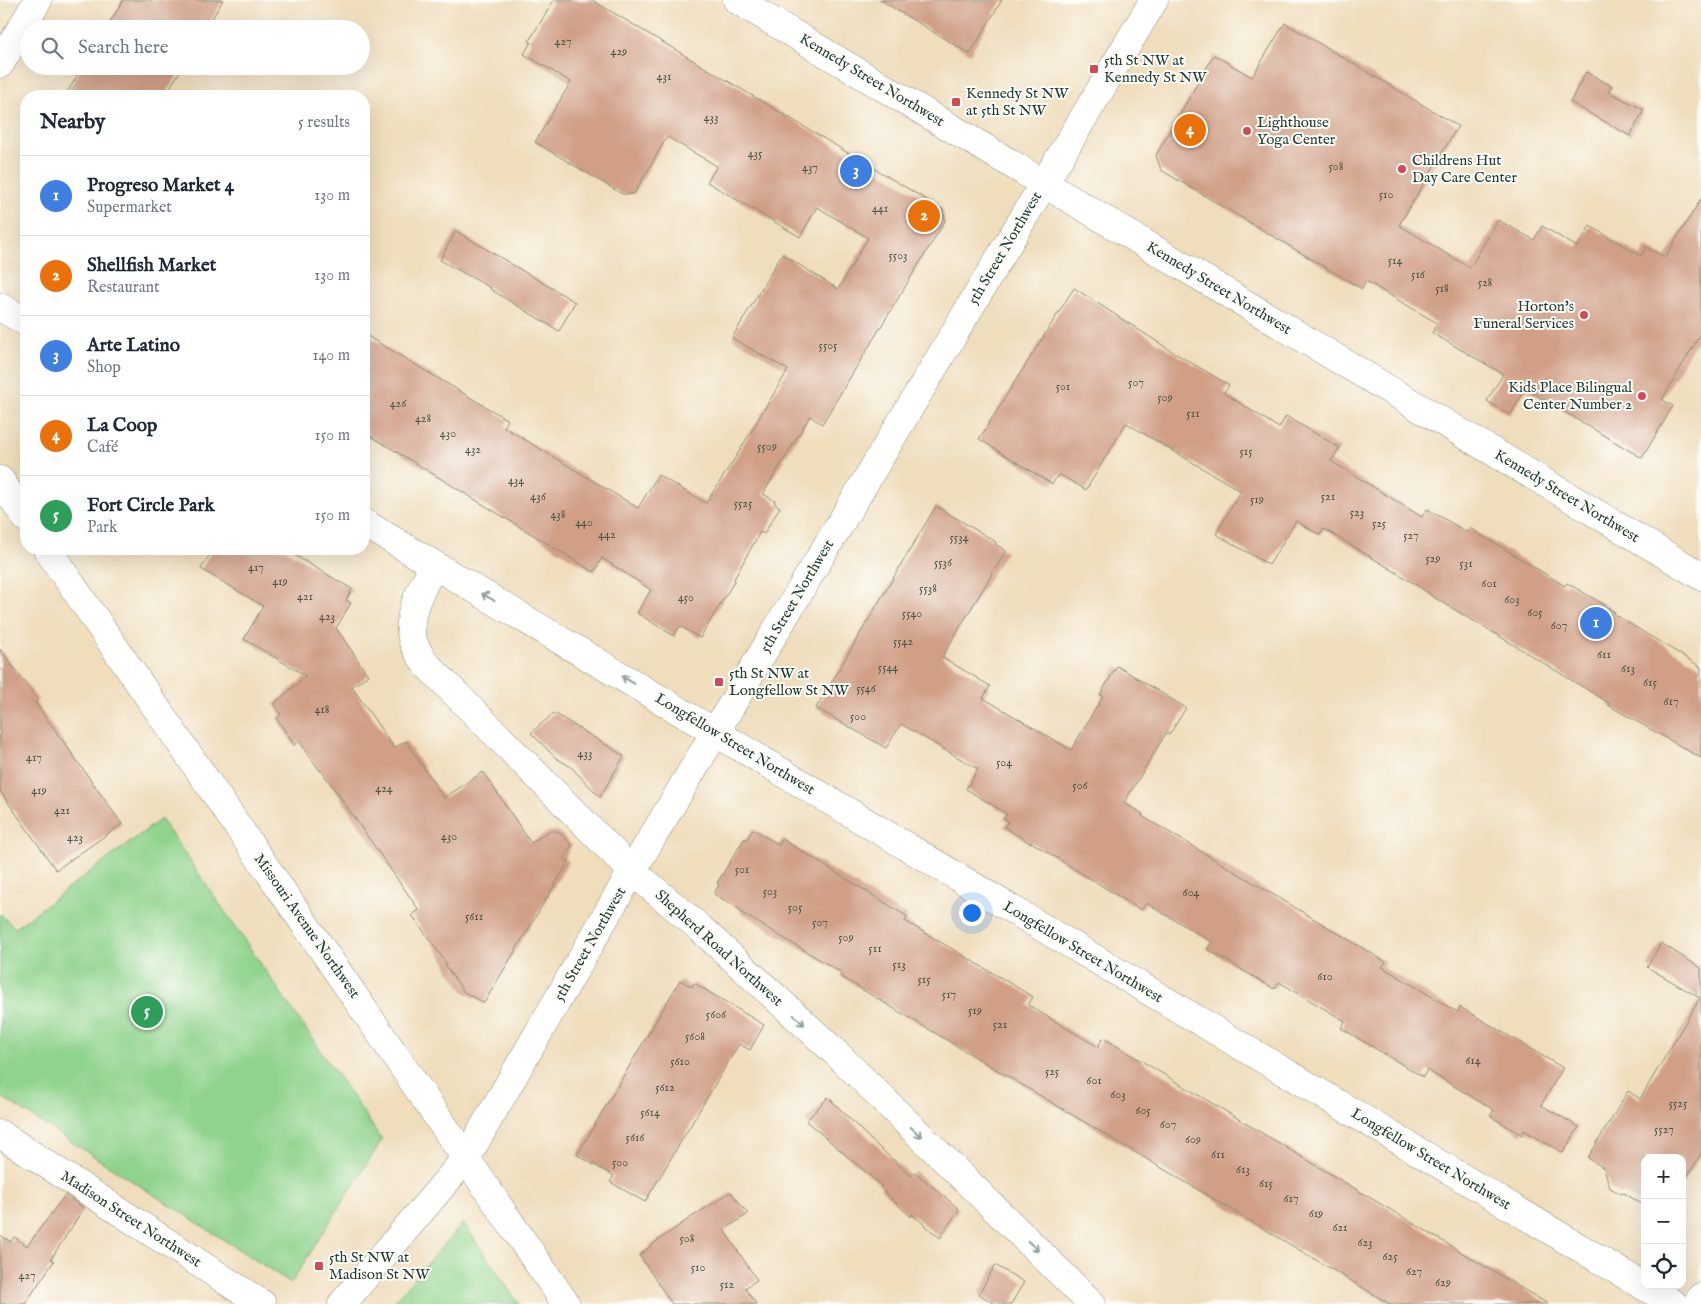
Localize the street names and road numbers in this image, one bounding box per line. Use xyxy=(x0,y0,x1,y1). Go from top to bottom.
street label: Kennedy Street Northwest xyxy=(796,29,948,131)
street label: 5th Street Northwest xyxy=(964,188,1046,308)
street label: Kennedy Street Northwest xyxy=(1143,237,1295,339)
street label: Kennedy Street Northwest xyxy=(1491,445,1643,547)
street label: 5th Street Northwest xyxy=(756,536,838,656)
street label: Longfellow Street Northwest xyxy=(652,689,818,799)
street label: Missouri Avenue Northwest xyxy=(250,850,364,1002)
street label: 5th Street Northwest xyxy=(550,884,630,1004)
street label: Shepherd Road Northwest xyxy=(651,886,787,1010)
street label: Longfellow Street Northwest xyxy=(1000,897,1166,1007)
street label: Longfellow Street Northwest xyxy=(1348,1104,1514,1214)
street label: Madison Street Northwest xyxy=(57,1166,205,1272)

